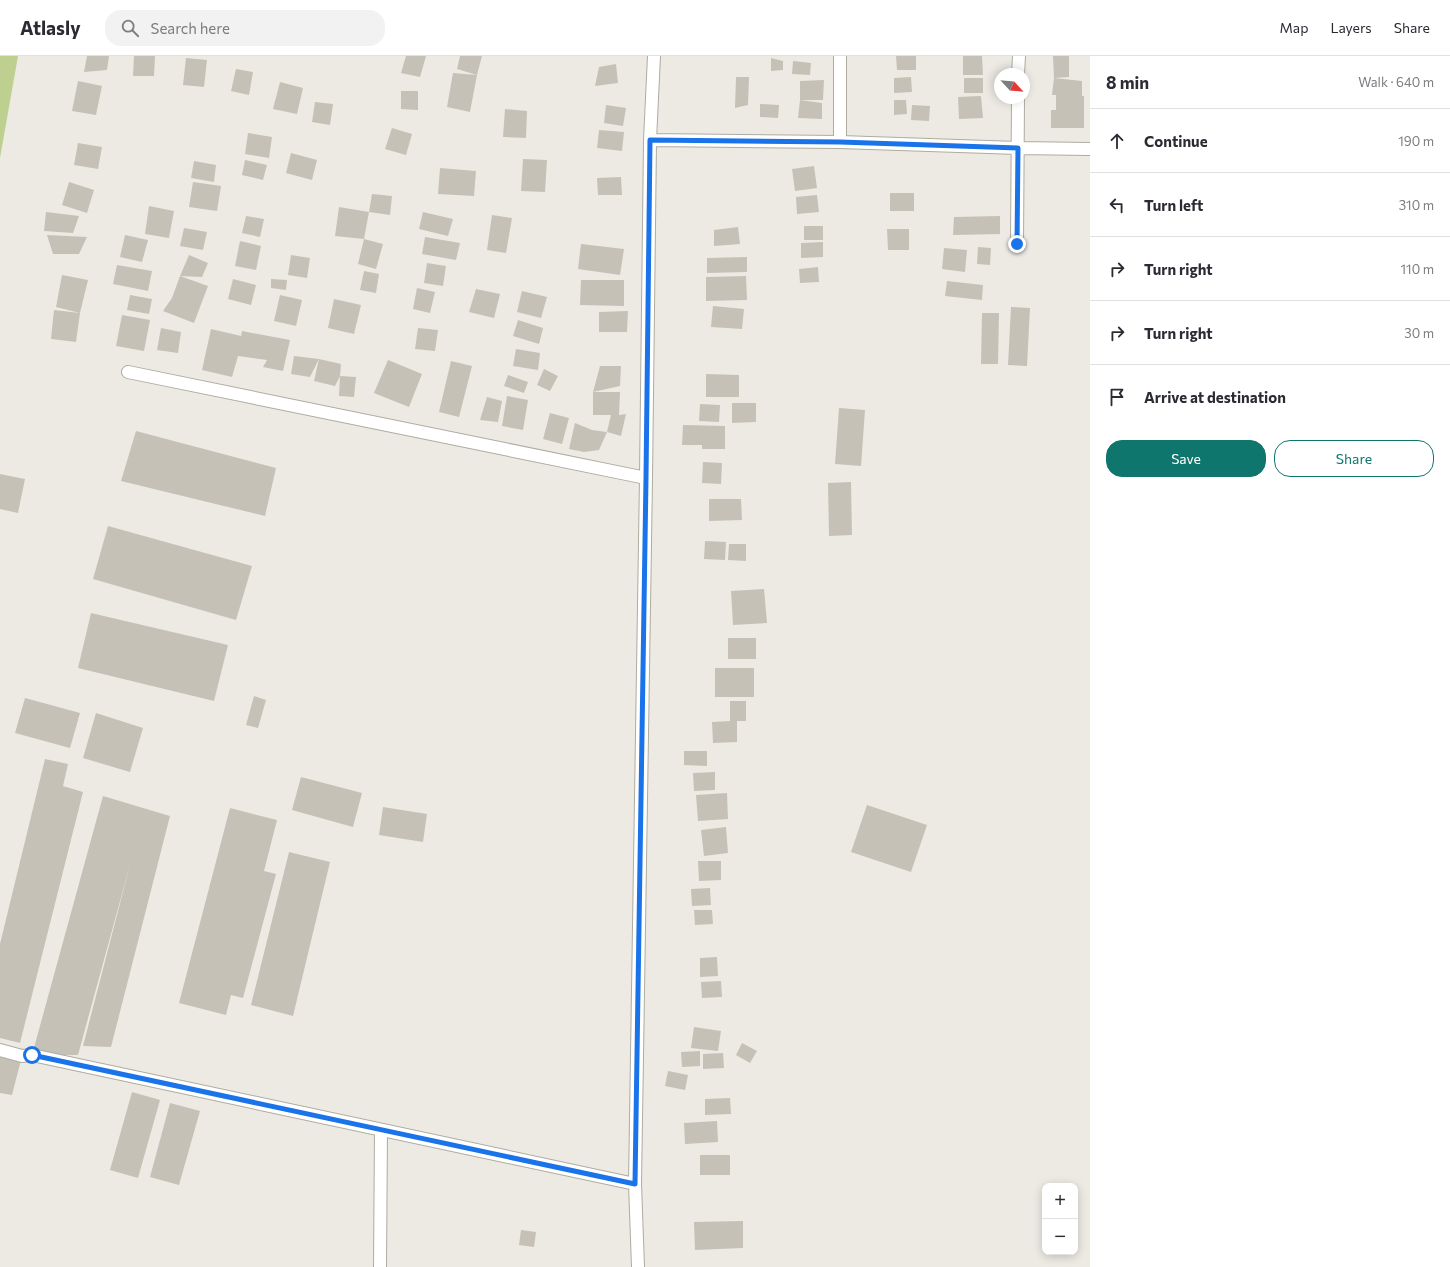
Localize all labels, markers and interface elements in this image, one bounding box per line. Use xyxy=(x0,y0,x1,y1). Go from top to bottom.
search box xyxy=(105,10,385,46)
text: Atlasly xyxy=(20,16,81,39)
icon: search xyxy=(119,17,141,39)
text: Search here xyxy=(151,19,230,37)
text: Map xyxy=(1280,19,1308,36)
text: Layers xyxy=(1330,19,1372,36)
text: Share xyxy=(1394,19,1430,36)
north arrow xyxy=(994,68,1030,104)
text: 8 min xyxy=(1106,72,1149,93)
text: Walk · 640 m xyxy=(1358,74,1434,90)
icon: ahead xyxy=(1106,130,1128,152)
text: Continue xyxy=(1144,132,1208,150)
text: 190 m xyxy=(1398,133,1434,149)
icon: left xyxy=(1106,194,1128,216)
text: Turn left xyxy=(1144,196,1203,214)
text: 310 m xyxy=(1399,197,1434,213)
route end xyxy=(1008,235,1026,253)
icon: right xyxy=(1106,258,1128,280)
text: Turn right xyxy=(1144,260,1213,278)
text: 110 m xyxy=(1401,261,1434,277)
icon: right xyxy=(1106,322,1128,344)
text: Turn right xyxy=(1144,324,1213,342)
text: 30 m xyxy=(1404,325,1434,341)
icon: arrive xyxy=(1106,386,1128,408)
text: Arrive at destination xyxy=(1144,388,1286,406)
button: Save xyxy=(1106,440,1266,477)
button: Share xyxy=(1274,440,1434,477)
route start xyxy=(23,1046,41,1064)
map controls xyxy=(1042,1183,1078,1255)
button: + xyxy=(1042,1183,1078,1219)
button: − xyxy=(1042,1219,1078,1255)

